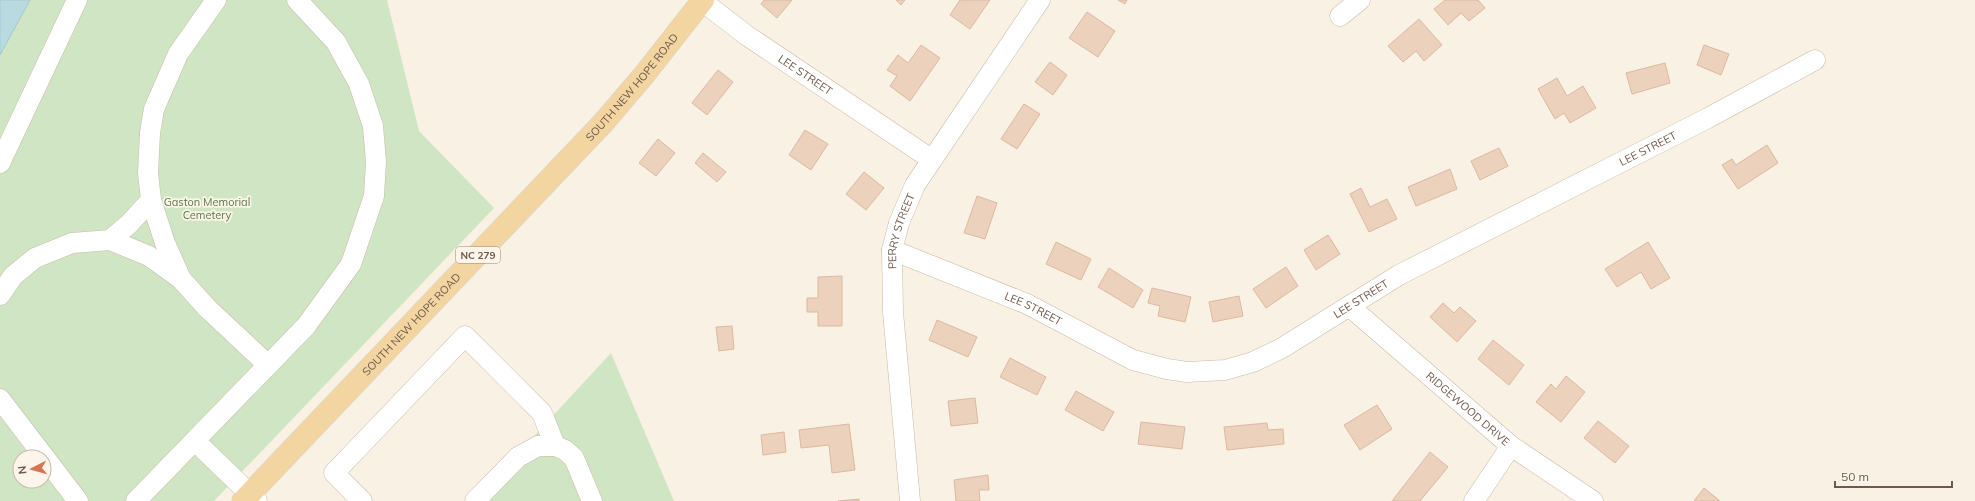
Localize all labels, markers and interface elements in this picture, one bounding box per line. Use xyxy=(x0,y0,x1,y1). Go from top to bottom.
street label: SOUTH NEW HOPE ROAD xyxy=(582,30,681,144)
street label: LEE STREET xyxy=(776,52,835,98)
street label: LEE STREET xyxy=(1617,128,1679,169)
street label: PERRY STREET xyxy=(885,191,918,269)
park label: Gaston Memorial Cemetery xyxy=(164,195,250,222)
road number: NC 279 xyxy=(456,247,500,263)
street label: SOUTH NEW HOPE ROAD xyxy=(359,270,464,379)
street label: LEE STREET xyxy=(1331,276,1391,321)
street label: LEE STREET xyxy=(1003,289,1065,328)
street label: RIDGEWOOD DRIVE xyxy=(1423,369,1513,449)
north arrow xyxy=(12,449,52,489)
scale bar xyxy=(1835,463,1952,489)
text: N xyxy=(15,465,29,475)
text: 50 m xyxy=(1841,469,1869,484)

